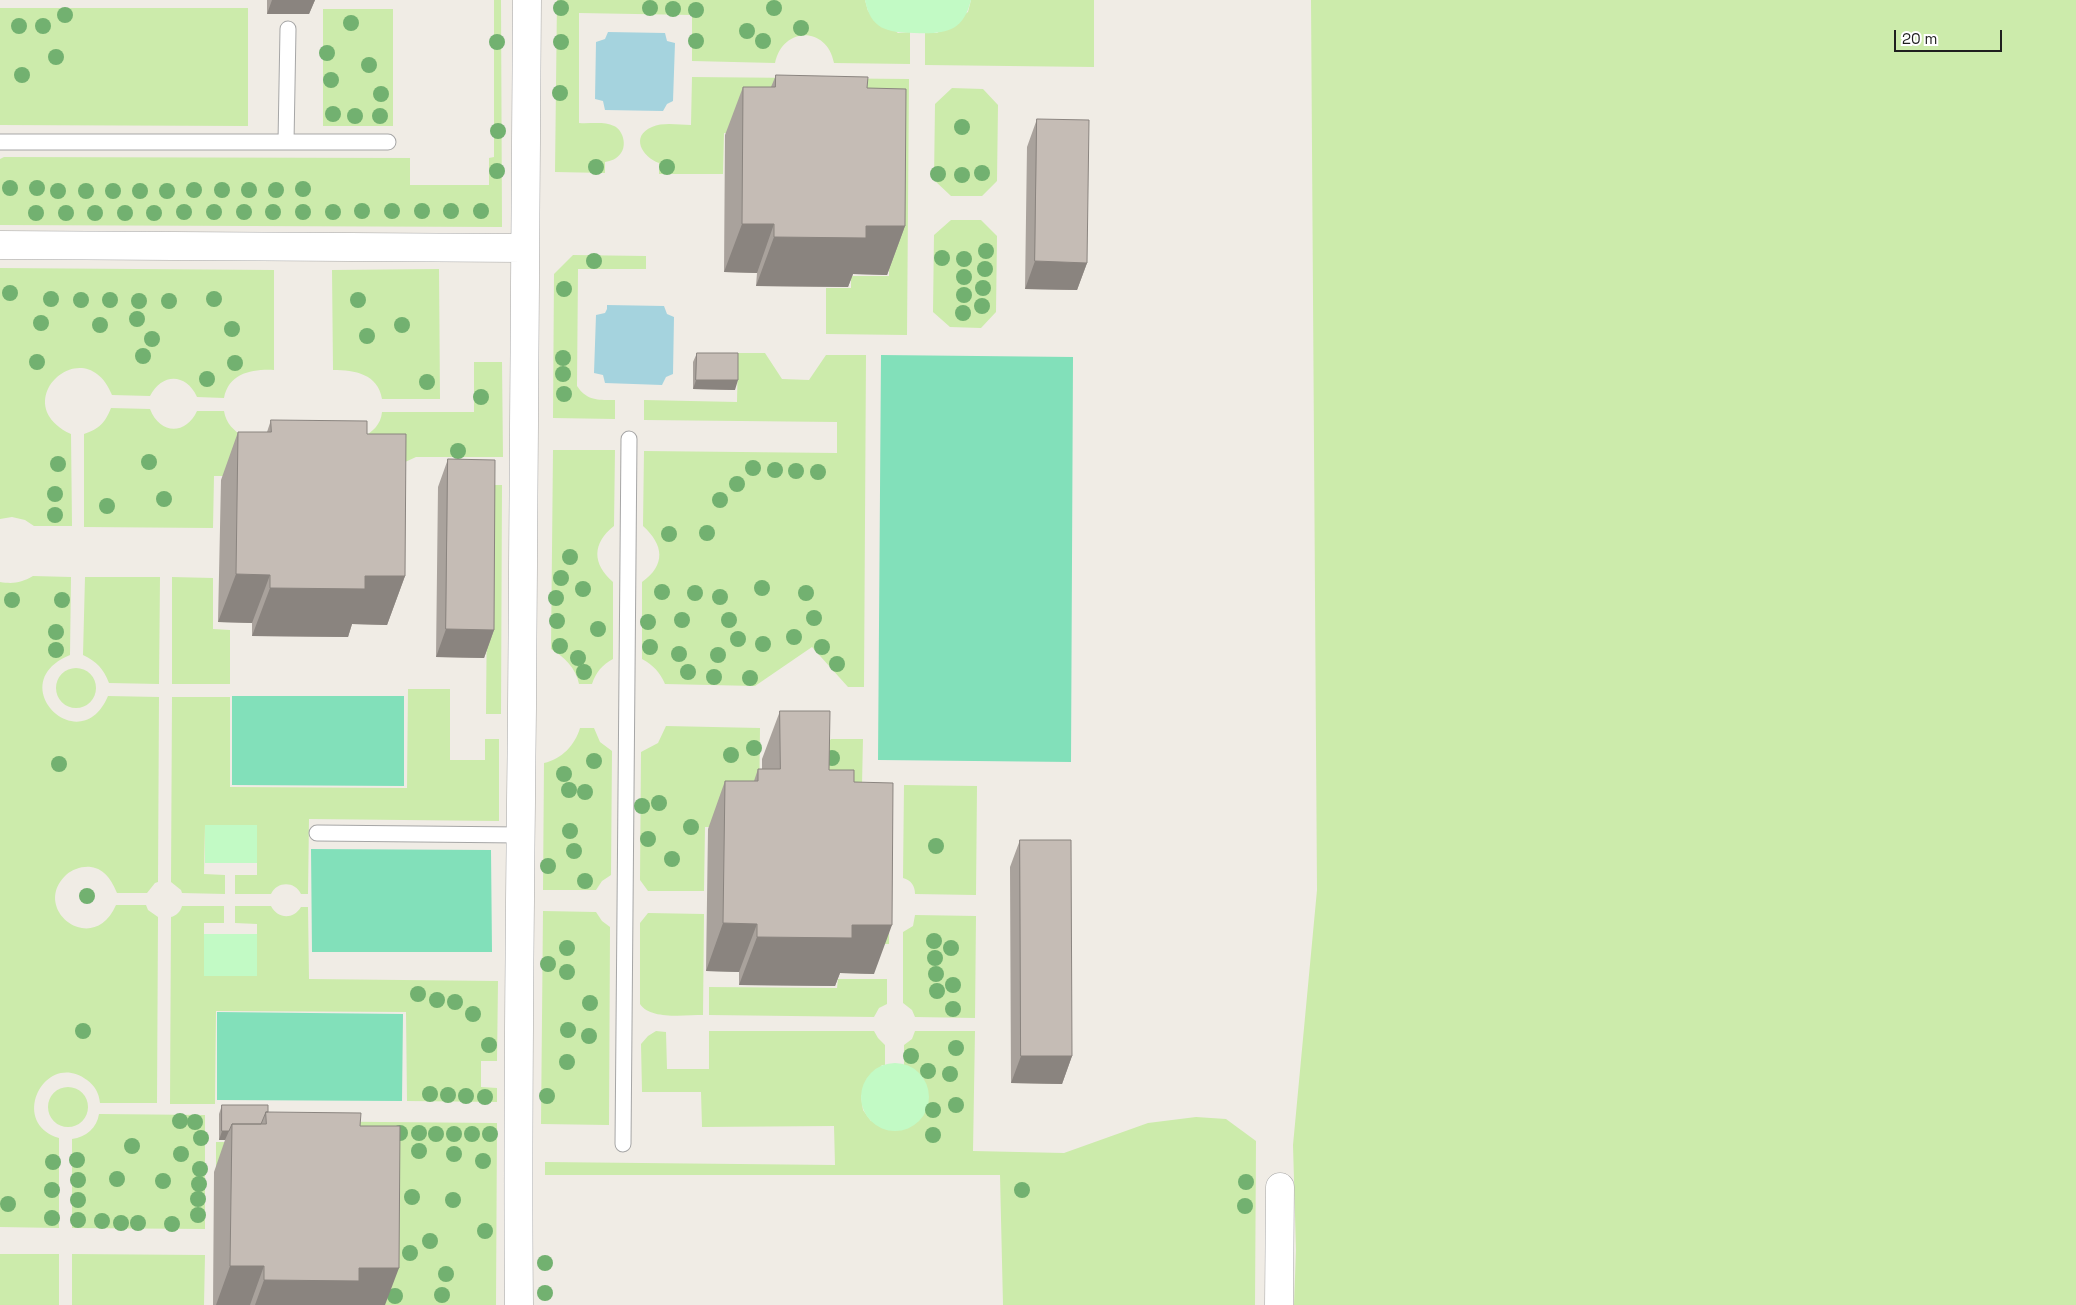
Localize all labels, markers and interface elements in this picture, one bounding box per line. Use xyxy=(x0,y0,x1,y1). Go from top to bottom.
scale bar xyxy=(1896,20,2004,52)
text: 20 m xyxy=(1902,29,1937,48)

